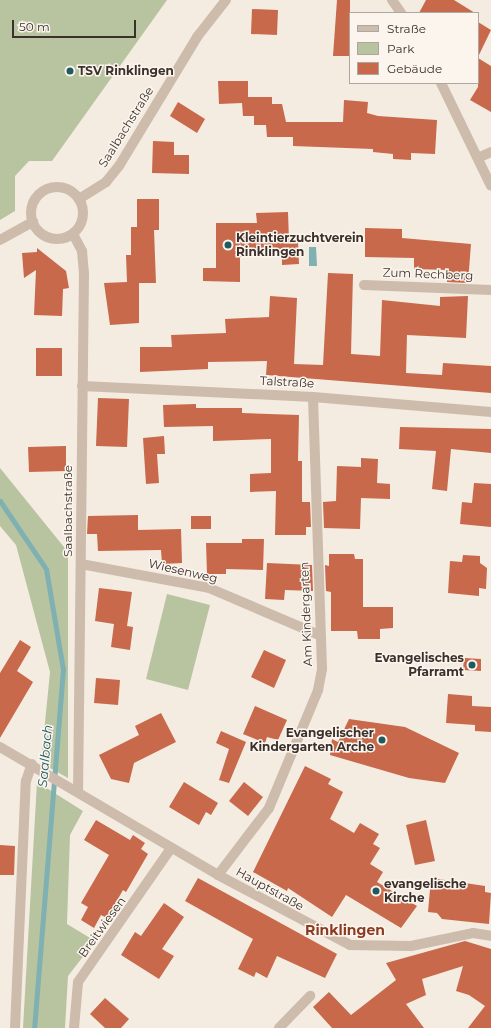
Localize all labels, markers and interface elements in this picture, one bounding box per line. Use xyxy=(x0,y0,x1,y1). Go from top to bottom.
scale bar xyxy=(14,12,138,38)
legend xyxy=(349,12,479,84)
text: 50 m xyxy=(19,19,50,34)
text: Straße xyxy=(387,21,426,36)
text: Park xyxy=(387,41,414,56)
text: Gebäude xyxy=(387,61,442,76)
place label: TSV Rinklingen xyxy=(78,64,174,78)
marker: TSV Rinklingen xyxy=(65,66,75,76)
street label: Saalbachstraße xyxy=(95,84,157,170)
place label: Kleintierzuchtverein Rinklingen xyxy=(236,231,364,259)
marker: Kleintierzuchtverein Rinklingen xyxy=(223,240,233,250)
street label: Zum Rechberg xyxy=(382,265,474,283)
street label: Talstraße xyxy=(260,373,314,391)
street label: Saalbachstraße xyxy=(61,465,75,557)
street label: Wiesenweg xyxy=(147,556,219,586)
street label: Am Kindergarten xyxy=(297,561,315,667)
place label: Evangelisches Pfarramt xyxy=(374,651,464,679)
marker: Evangelisches Pfarramt xyxy=(467,660,477,670)
water label: Saalbach xyxy=(34,724,56,788)
place label: Evangelischer Kindergarten Arche xyxy=(250,726,374,754)
marker: Evangelischer Kindergarten Arche xyxy=(377,735,387,745)
street label: Hauptstraße xyxy=(234,864,306,914)
place label: evangelische Kirche xyxy=(384,877,467,905)
marker: evangelische Kirche xyxy=(371,886,381,896)
street label: Breitwiesen xyxy=(75,894,129,960)
district label: Rinklingen xyxy=(305,922,385,938)

